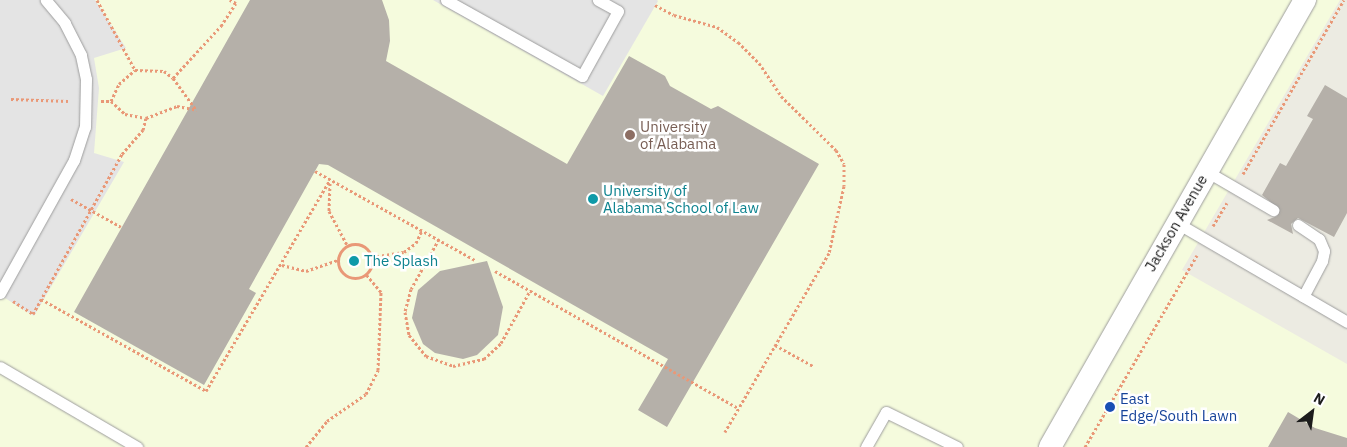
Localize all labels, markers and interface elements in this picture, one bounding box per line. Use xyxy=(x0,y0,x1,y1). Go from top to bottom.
place label: University of Alabama xyxy=(640,117,716,152)
marker: University of Alabama xyxy=(624,129,636,141)
street label: Jackson Avenue xyxy=(1141,171,1211,275)
place label: University of Alabama School of Law xyxy=(603,181,759,216)
marker: University of Alabama School of Law xyxy=(587,193,599,205)
place label: The Splash xyxy=(364,252,438,270)
marker: The Splash xyxy=(348,255,360,267)
north arrow xyxy=(1287,387,1337,437)
place label: East Edge/South Lawn xyxy=(1120,389,1237,424)
text: N xyxy=(1311,389,1328,409)
marker: East Edge/South Lawn xyxy=(1104,401,1116,413)

